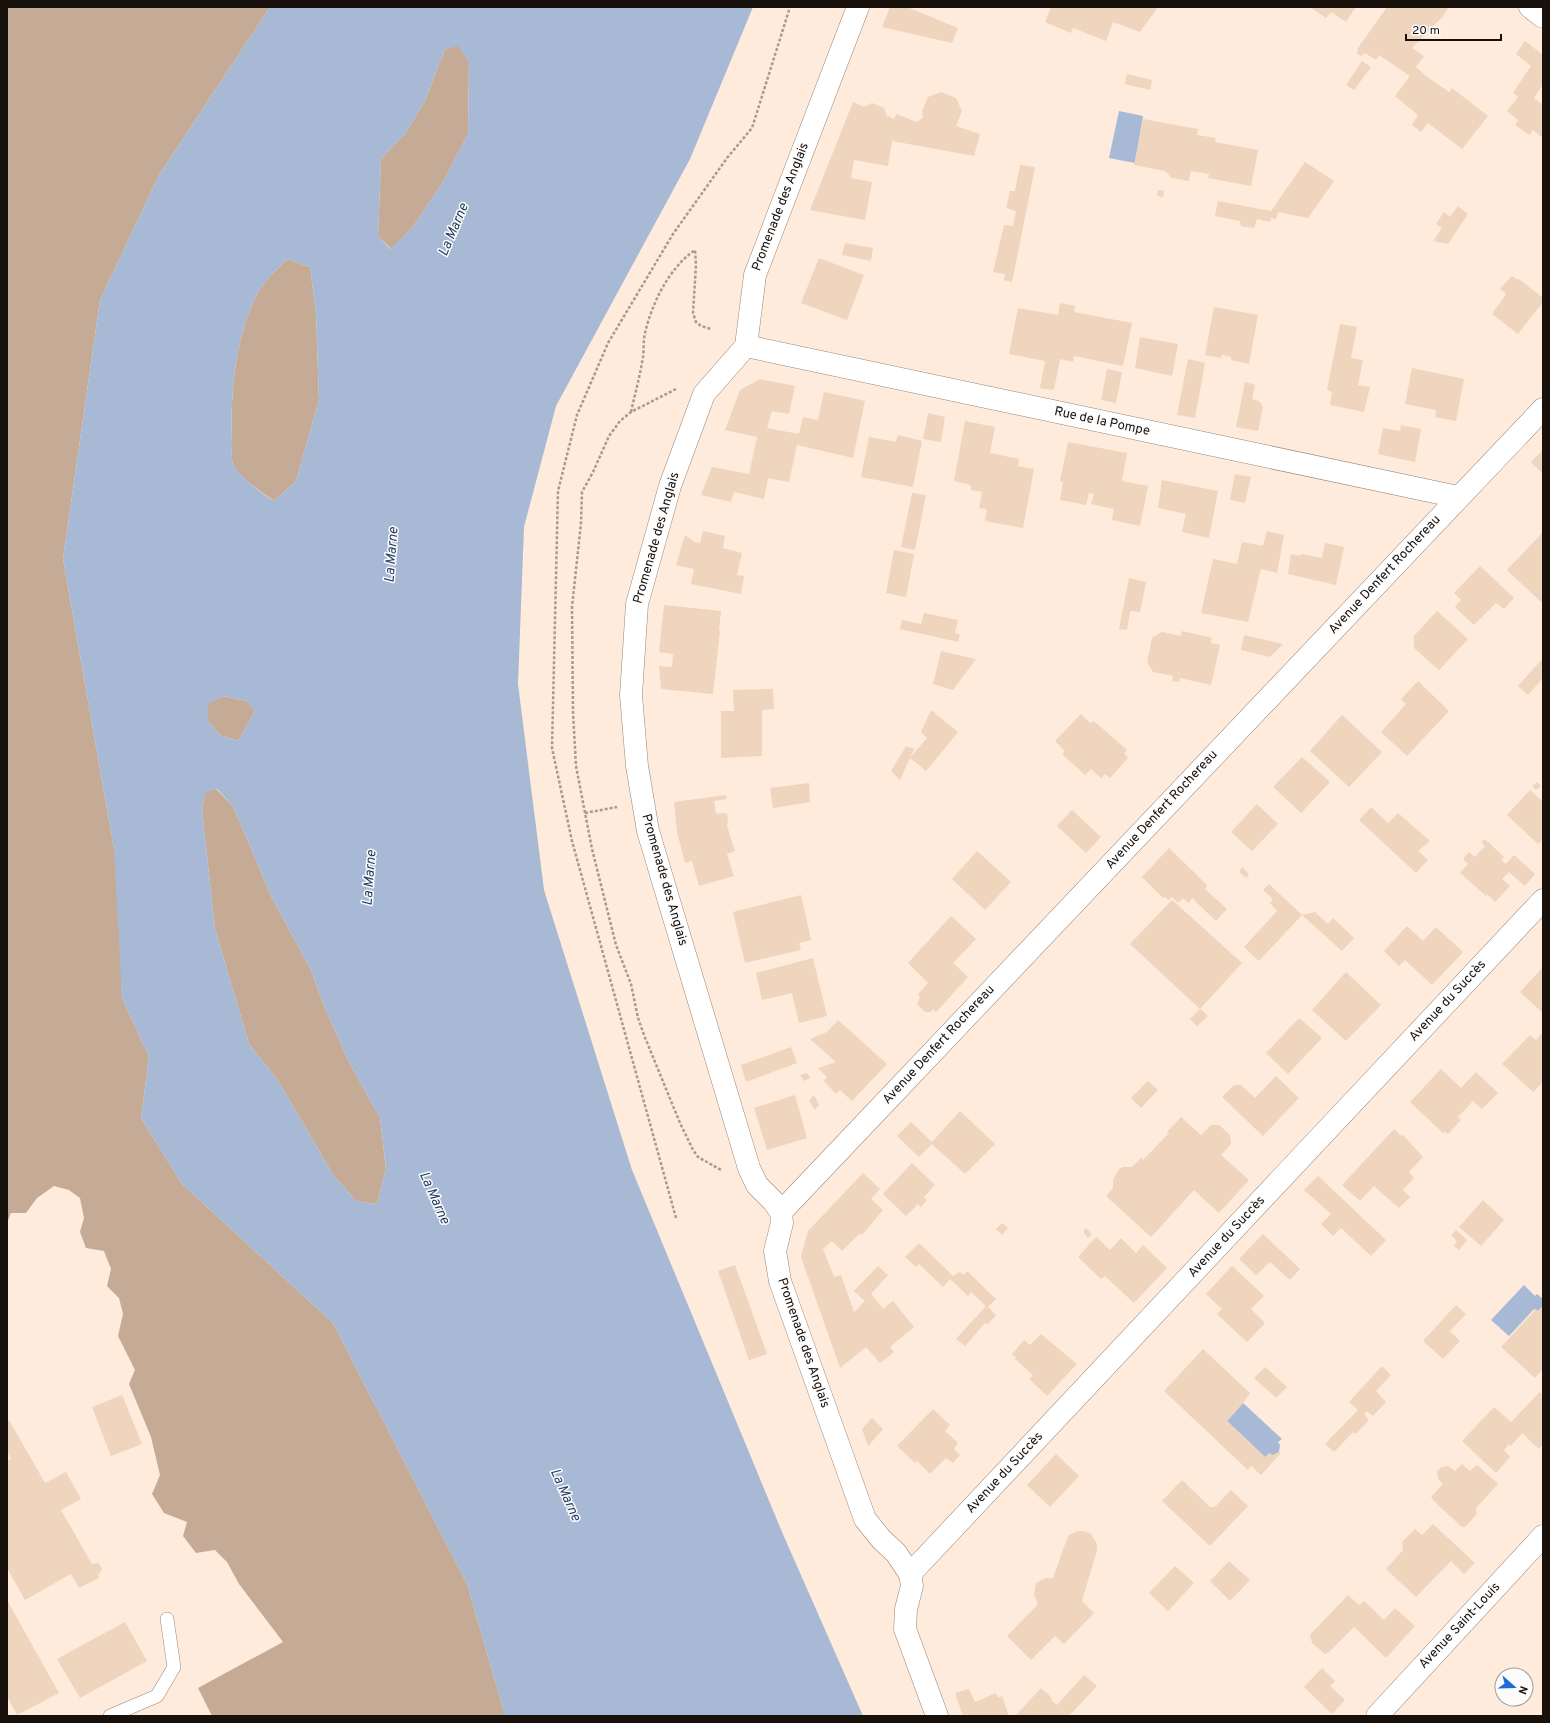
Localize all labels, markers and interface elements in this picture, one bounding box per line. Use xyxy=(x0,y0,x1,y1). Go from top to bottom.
scale bar xyxy=(1406,16,1501,42)
text: 20 m xyxy=(1412,23,1440,39)
street label: Promenade des Anglais xyxy=(749,140,813,274)
water label: La Marne xyxy=(435,200,473,259)
street label: Rue de la Pompe xyxy=(1053,404,1151,440)
street label: Promenade des Anglais xyxy=(631,470,683,606)
street label: Avenue Denfert Rochereau xyxy=(1326,512,1444,638)
water label: La Marne xyxy=(382,526,402,583)
street label: Avenue Denfert Rochereau xyxy=(1103,747,1221,873)
street label: Promenade des Anglais xyxy=(638,812,690,948)
water label: La Marne xyxy=(360,849,380,906)
street label: Avenue du Succès xyxy=(1406,957,1490,1045)
street label: Avenue Denfert Rochereau xyxy=(880,982,998,1108)
water label: La Marne xyxy=(415,1169,453,1228)
street label: Avenue du Succès xyxy=(1185,1193,1269,1281)
street label: Promenade des Anglais xyxy=(773,1276,833,1410)
street label: Avenue du Succès xyxy=(963,1429,1047,1517)
water label: La Marne xyxy=(546,1466,584,1525)
street label: Avenue Saint-Louis xyxy=(1416,1580,1504,1672)
north arrow xyxy=(1494,1667,1534,1707)
text: N xyxy=(1515,1684,1530,1696)

